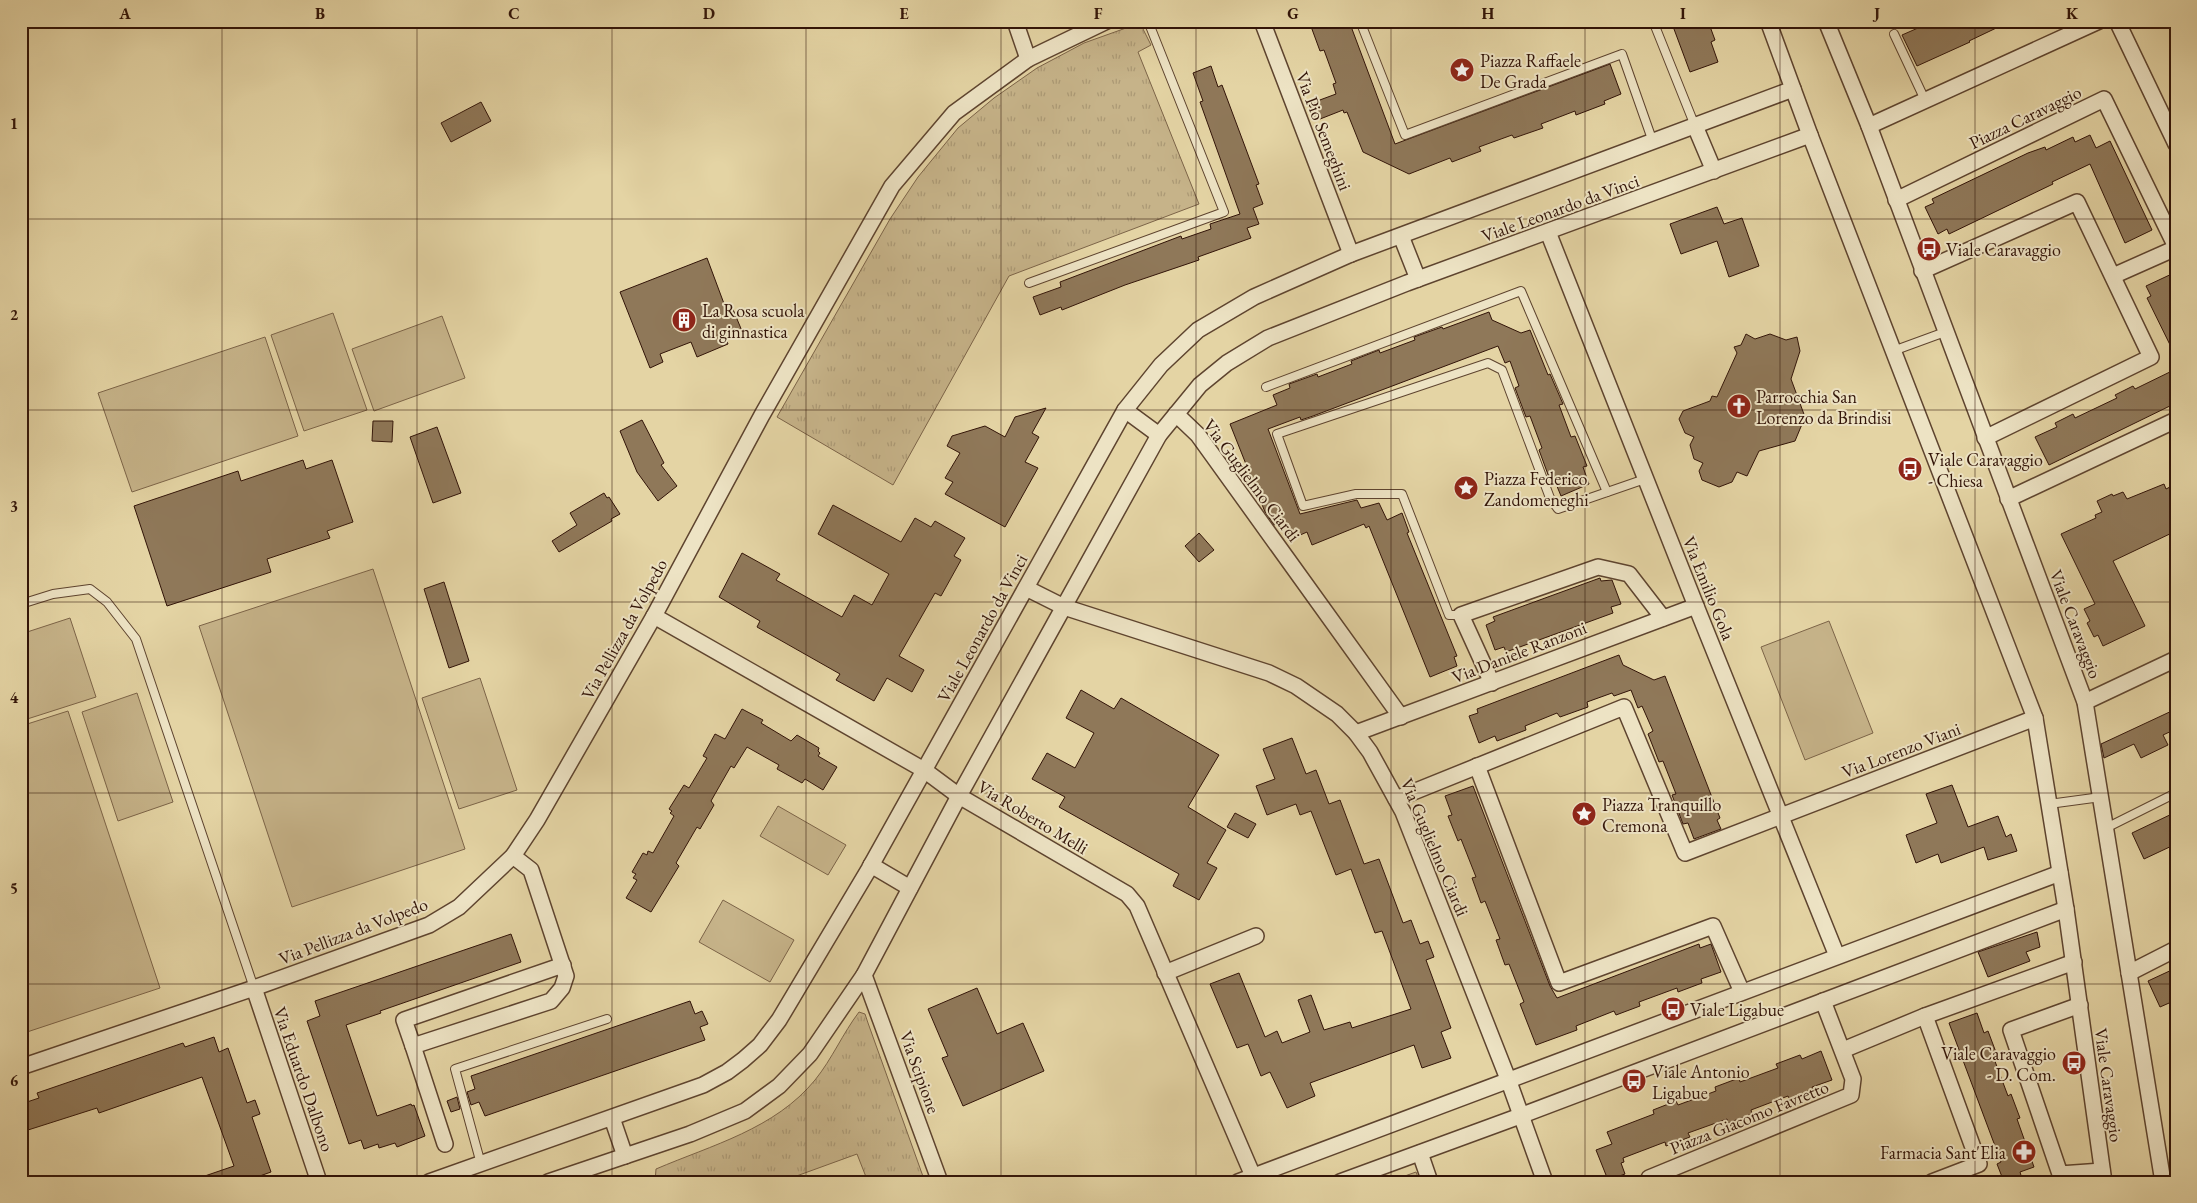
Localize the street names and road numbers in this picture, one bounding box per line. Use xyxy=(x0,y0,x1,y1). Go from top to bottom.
street label: Via Pio Semeghini xyxy=(1291,68,1357,194)
street label: Piazza Caravaggio xyxy=(1965,80,2085,154)
street label: Viale Leonardo da Vinci xyxy=(1478,169,1643,247)
street label: Via Guglielmo Ciardi xyxy=(1198,414,1306,546)
street label: Via Emilio Gola xyxy=(1678,533,1741,644)
street label: Viale Leonardo da Vinci xyxy=(932,549,1033,706)
street label: Via Pellizza da Volpedo xyxy=(576,554,672,704)
street label: Viale Caravaggio xyxy=(2045,566,2107,682)
street label: Via Daniele Ranzoni xyxy=(1448,615,1590,688)
street label: Via Lorenzo Viani xyxy=(1838,717,1964,783)
street label: Via Guglielmo Ciardi xyxy=(1396,774,1475,920)
street label: Via Roberto Melli xyxy=(973,775,1093,859)
street label: Via Pellizza da Volpedo xyxy=(275,892,431,970)
street label: Via Eduardo Dalbono xyxy=(268,1004,340,1155)
street label: Viale Caravaggio xyxy=(2090,1027,2128,1144)
street label: Via Scipione xyxy=(894,1028,946,1116)
street label: Piazza Giacomo Favretto xyxy=(1666,1075,1832,1159)

